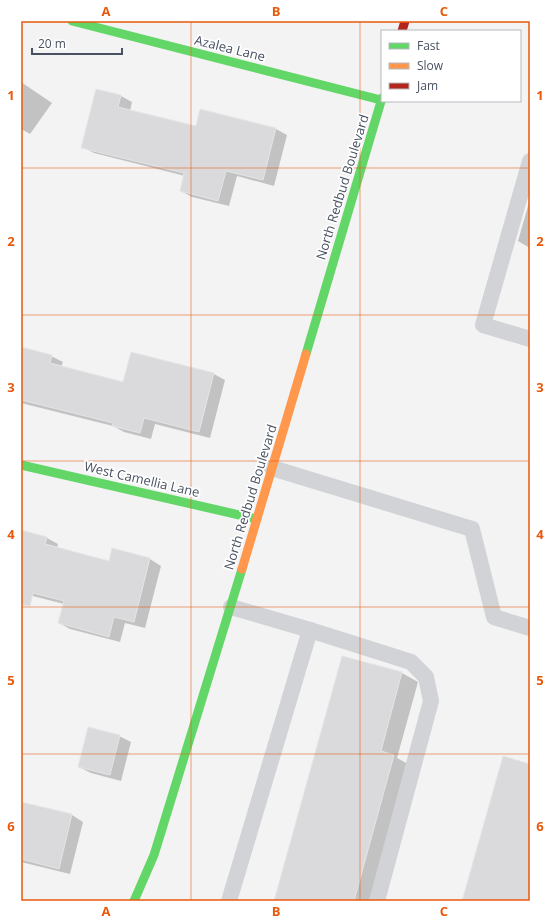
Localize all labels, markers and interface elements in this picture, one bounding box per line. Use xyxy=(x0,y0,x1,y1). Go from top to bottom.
text: A xyxy=(102,2,111,20)
text: B xyxy=(272,2,281,20)
text: C xyxy=(440,2,448,20)
scale bar xyxy=(32,30,122,56)
legend xyxy=(381,30,521,102)
street label: Azalea Lane xyxy=(193,31,267,65)
text: 20 m xyxy=(38,35,66,52)
text: Fast xyxy=(417,37,440,54)
text: Slow xyxy=(417,57,444,74)
text: Jam xyxy=(416,77,438,94)
text: 1 xyxy=(7,86,15,104)
text: 1 xyxy=(536,86,544,104)
street label: North Redbud Boulevard xyxy=(311,112,373,262)
text: 2 xyxy=(7,232,15,250)
text: 2 xyxy=(536,232,544,250)
text: 3 xyxy=(7,378,15,396)
text: 3 xyxy=(536,378,544,396)
street label: North Redbud Boulevard xyxy=(219,422,281,572)
street label: West Camellia Lane xyxy=(82,457,202,501)
text: 4 xyxy=(7,525,15,543)
text: 4 xyxy=(536,525,544,543)
text: 5 xyxy=(7,671,15,689)
text: 5 xyxy=(536,671,544,689)
text: 6 xyxy=(7,817,15,835)
text: 6 xyxy=(536,817,544,835)
text: A xyxy=(102,902,111,920)
text: B xyxy=(272,902,281,920)
text: C xyxy=(440,902,448,920)

